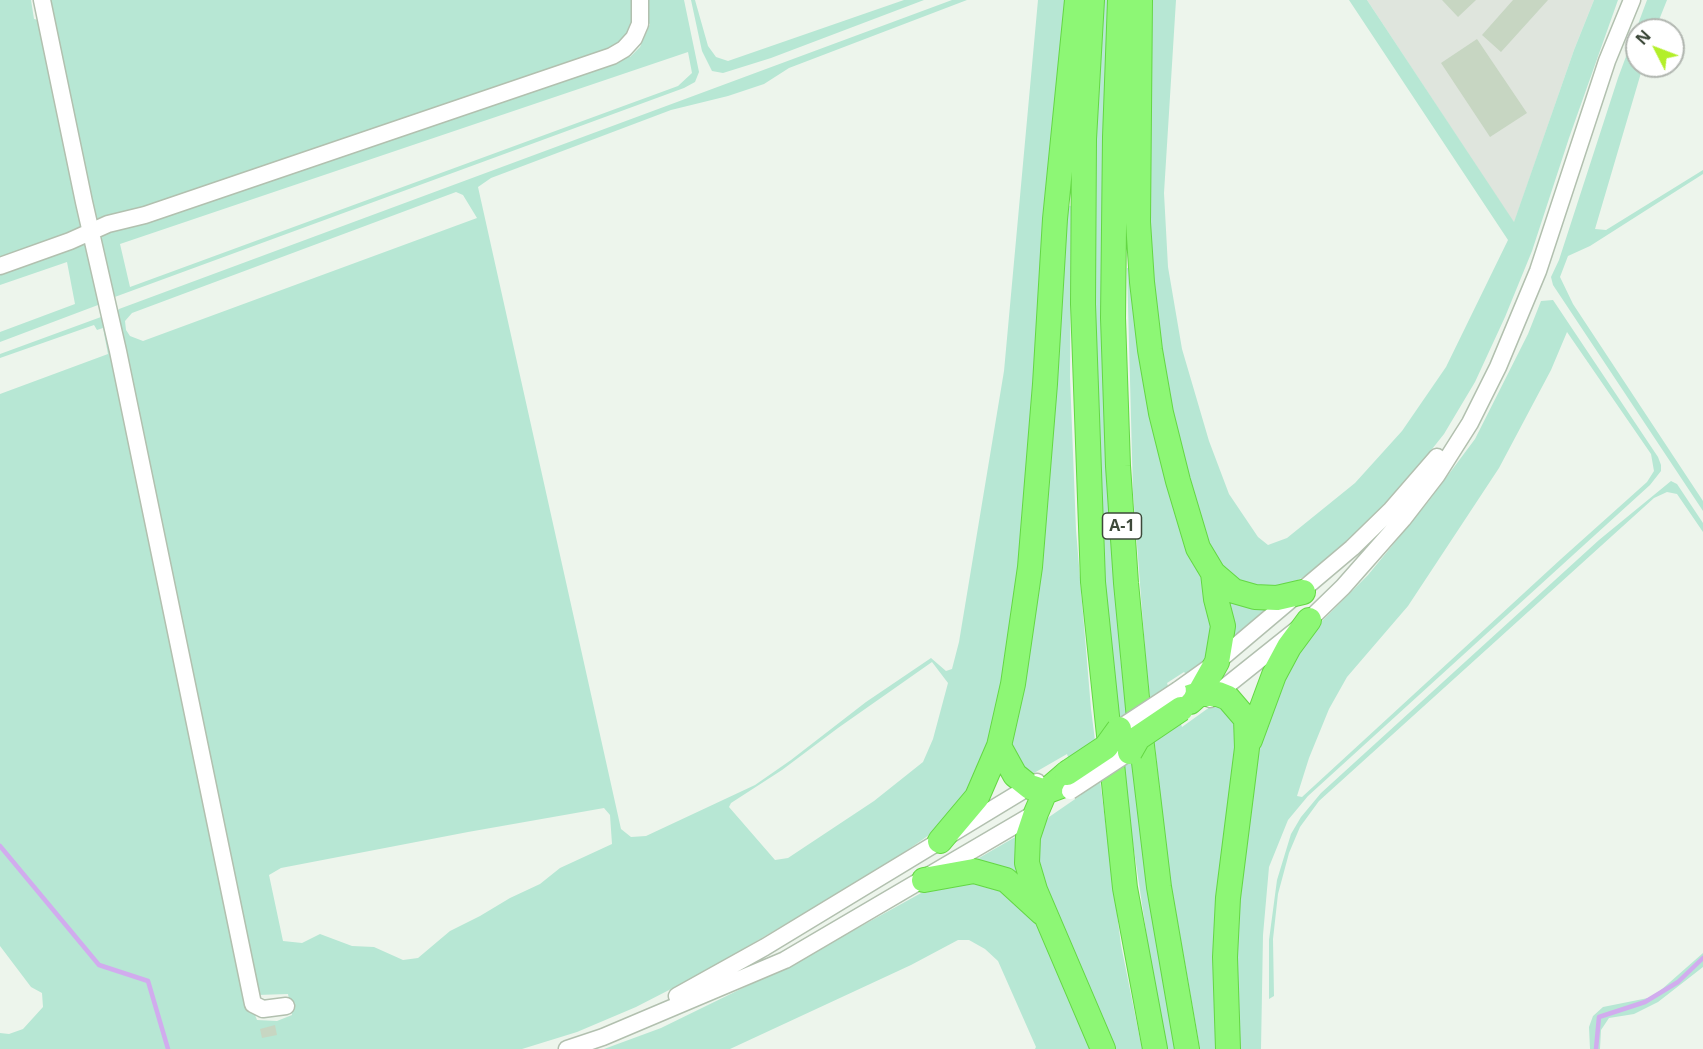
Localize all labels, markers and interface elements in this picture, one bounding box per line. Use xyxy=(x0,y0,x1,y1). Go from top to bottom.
north arrow xyxy=(1625,18,1685,78)
text: N xyxy=(1631,25,1656,49)
road number: A-1 xyxy=(1102,513,1142,539)

